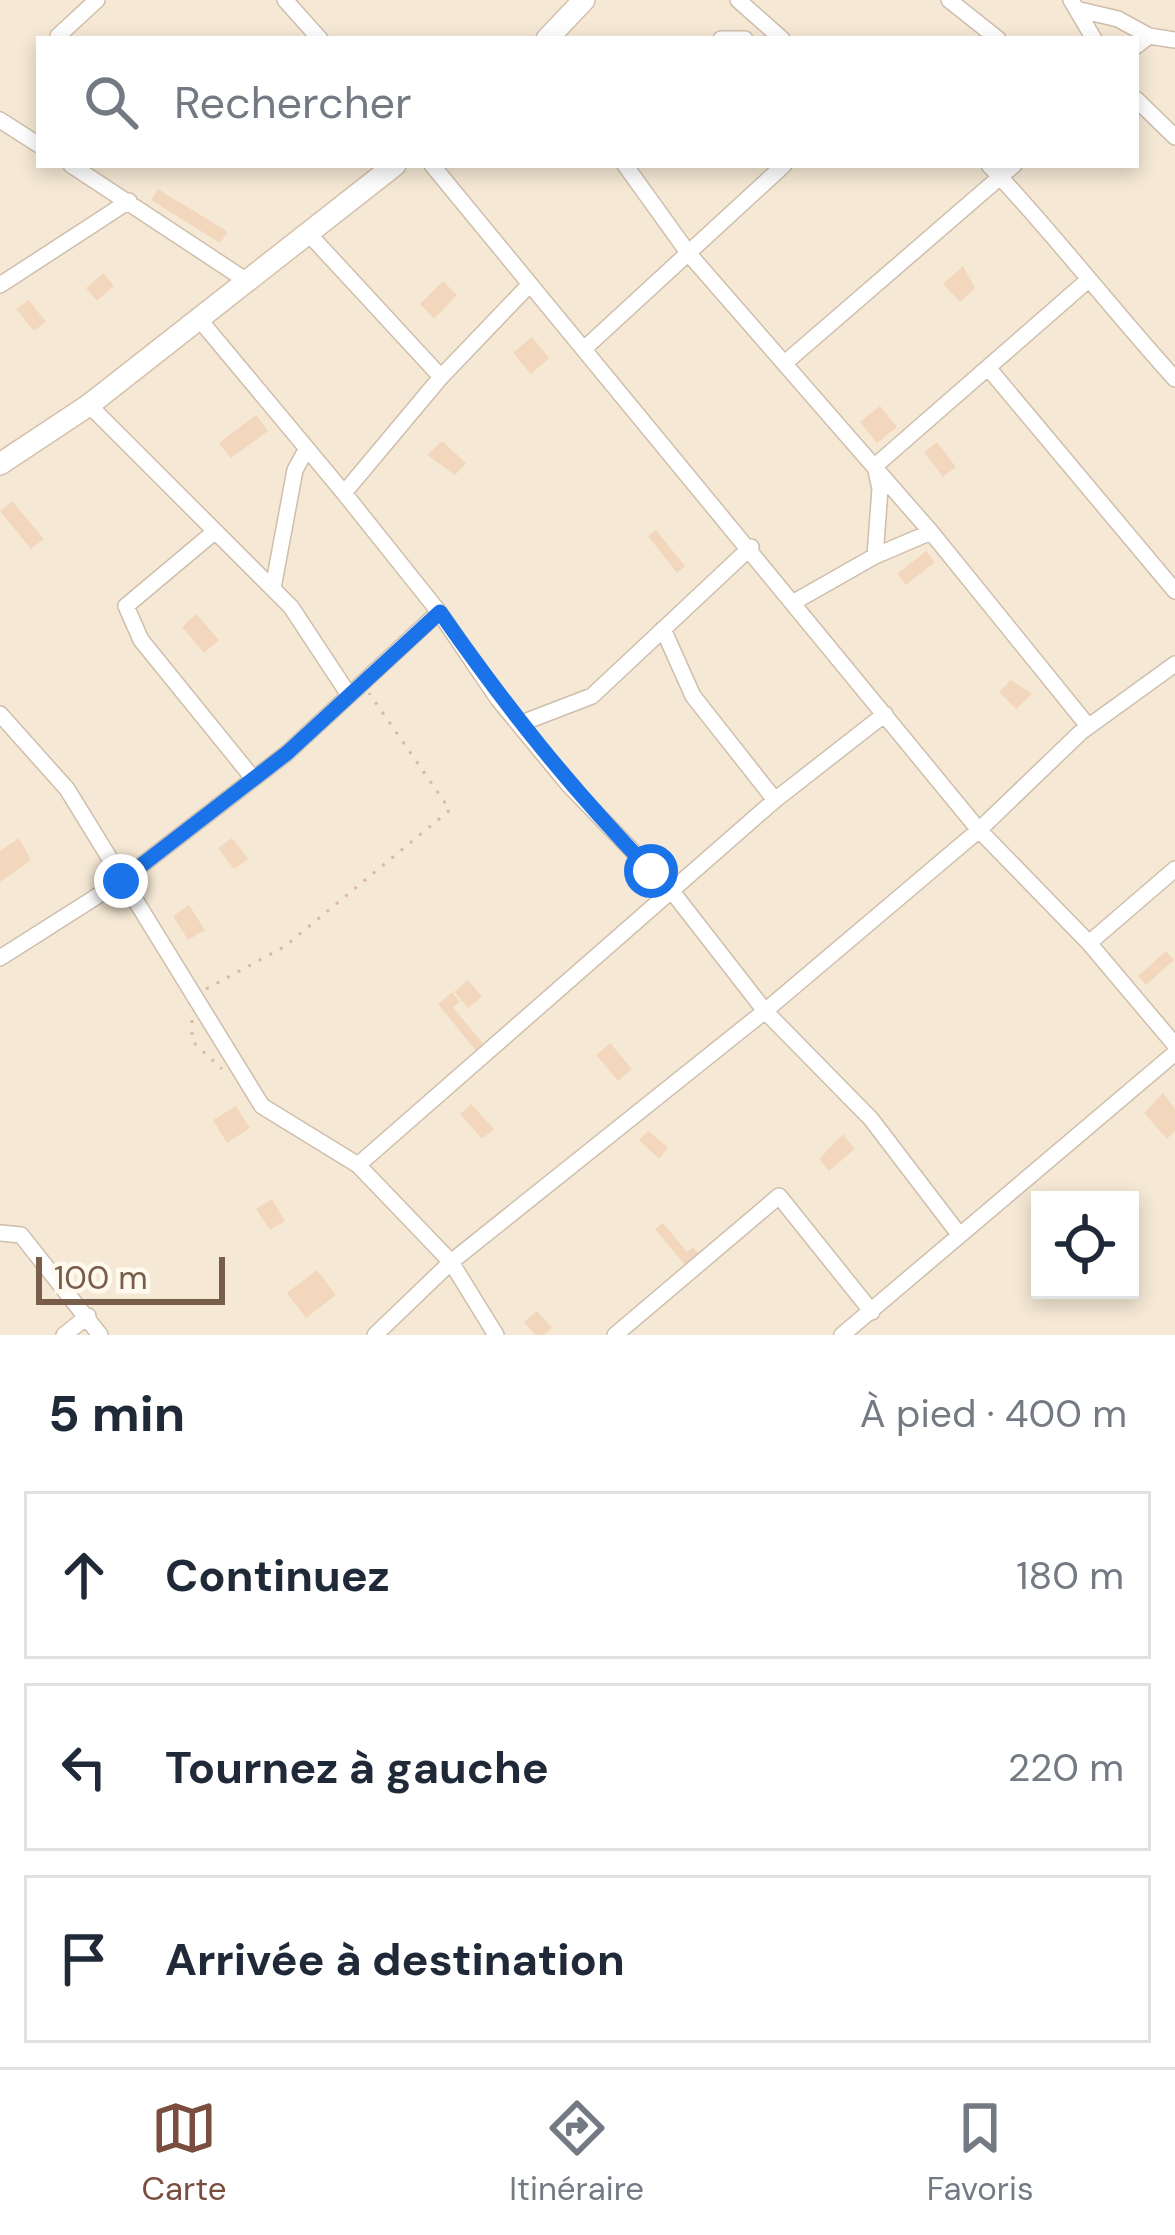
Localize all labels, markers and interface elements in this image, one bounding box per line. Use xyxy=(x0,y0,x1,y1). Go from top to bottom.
search box xyxy=(36,36,1139,168)
icon: search xyxy=(78,69,144,135)
text: Rechercher xyxy=(174,73,412,132)
route start xyxy=(624,844,678,898)
route end xyxy=(94,854,148,908)
map controls xyxy=(1031,1191,1139,1299)
button: locate xyxy=(1031,1191,1139,1299)
scale bar xyxy=(36,1251,225,1304)
text: 100 m xyxy=(54,1256,148,1299)
text: 5 min xyxy=(48,1380,185,1447)
text: À pied · 400 m xyxy=(860,1388,1127,1439)
icon: ahead xyxy=(51,1542,117,1608)
text: Continuez xyxy=(165,1546,390,1605)
text: 180 m xyxy=(1016,1550,1124,1601)
icon: left xyxy=(51,1734,117,1800)
text: Tournez à gauche xyxy=(165,1738,549,1797)
text: 220 m xyxy=(1008,1742,1124,1793)
icon: arrive xyxy=(51,1926,117,1992)
text: Arrivée à destination xyxy=(165,1930,625,1989)
tab: Carte xyxy=(141,2095,226,2210)
tab: Itinéraire xyxy=(509,2095,644,2210)
tab: Favoris xyxy=(927,2095,1034,2210)

